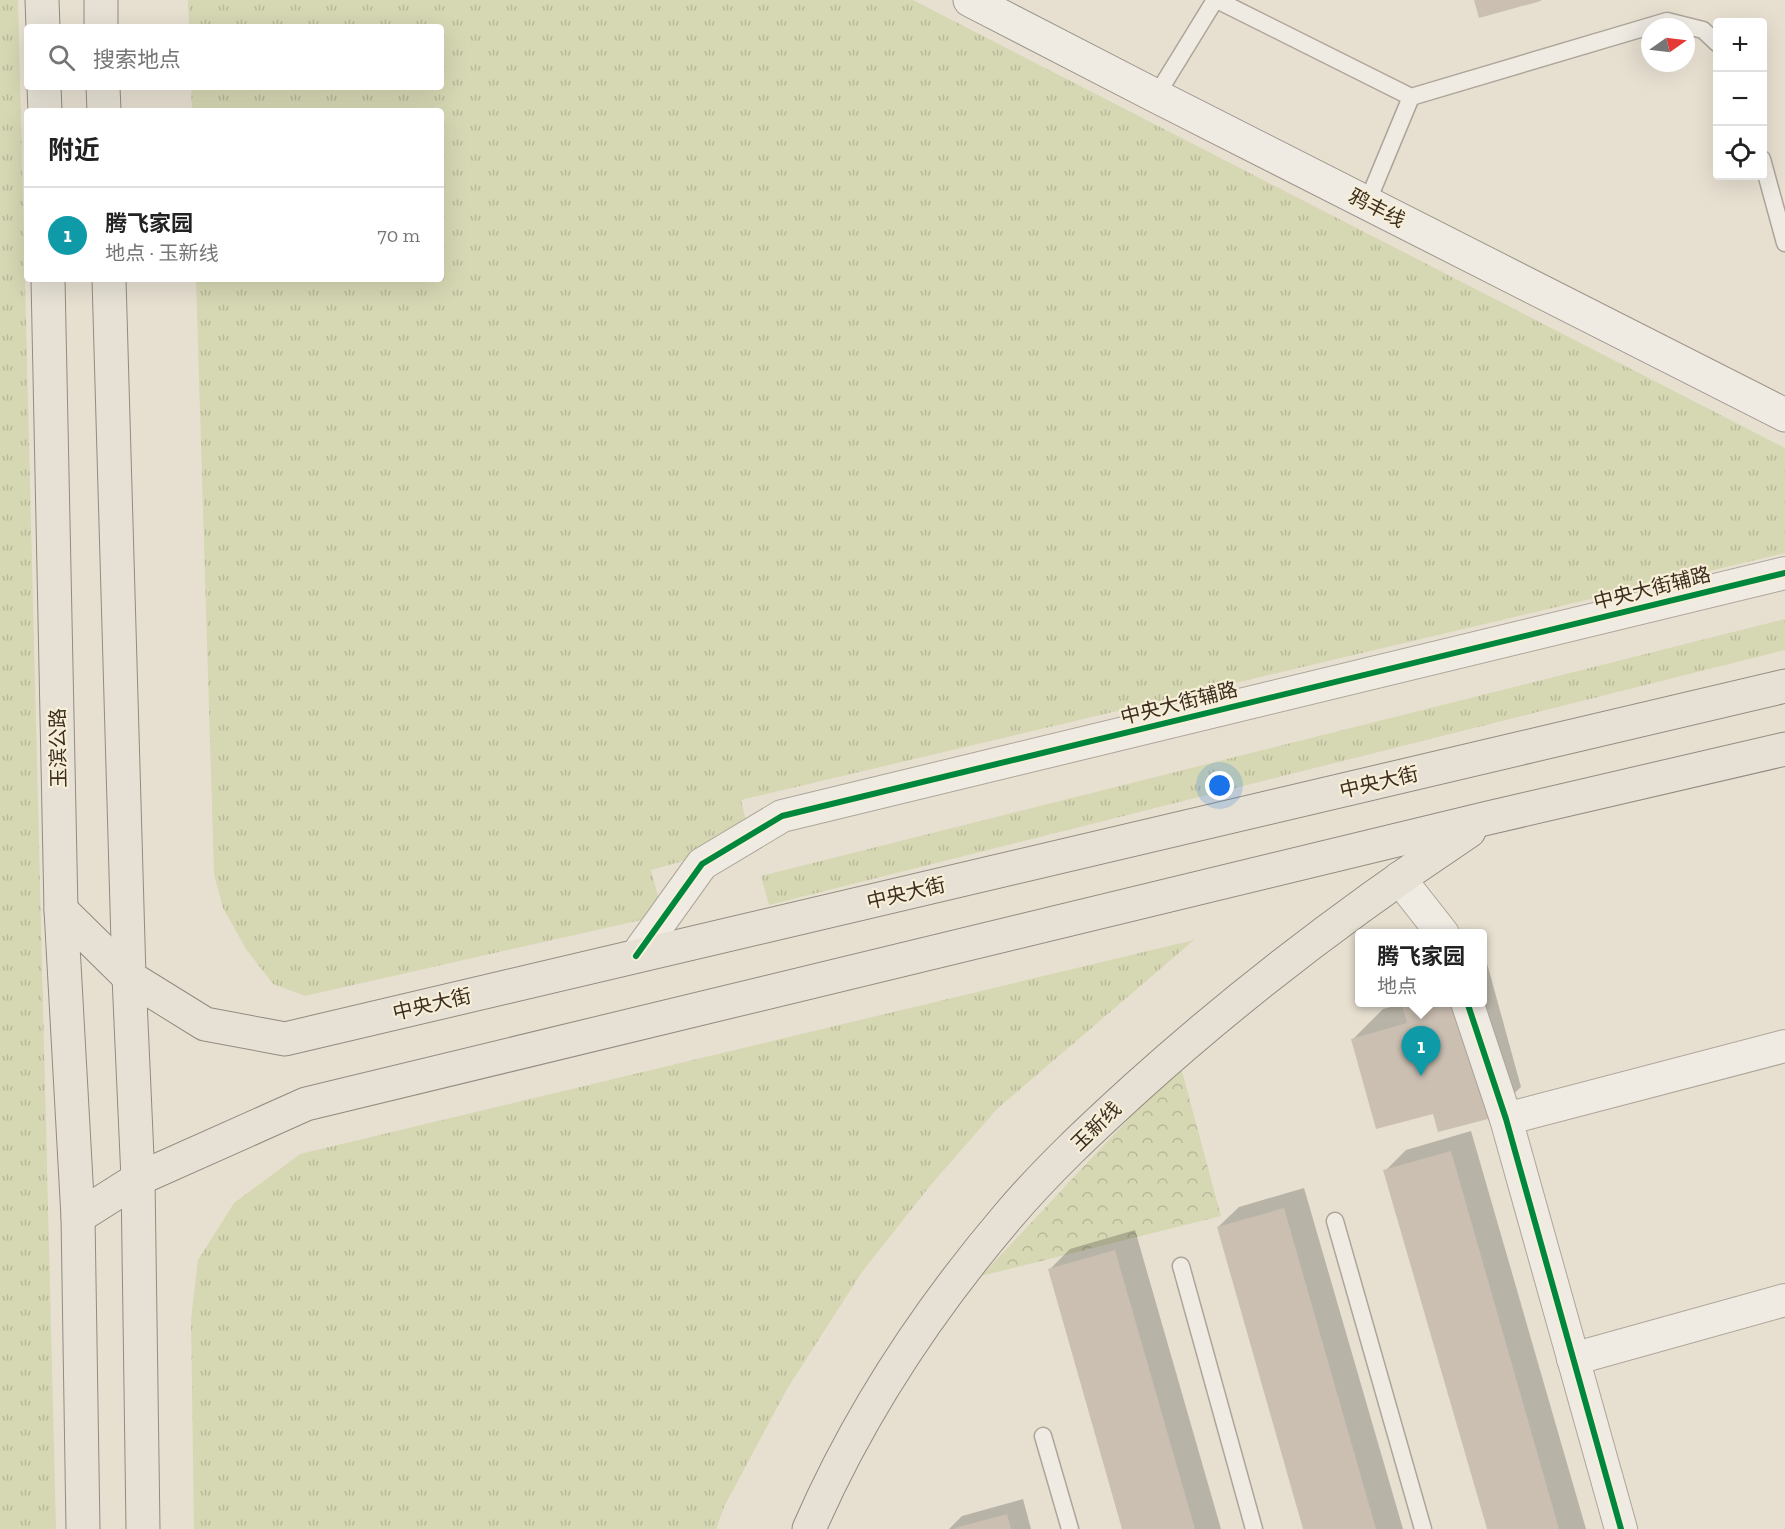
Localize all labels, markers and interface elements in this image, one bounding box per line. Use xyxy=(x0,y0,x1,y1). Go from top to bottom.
north arrow xyxy=(1641,18,1695,72)
map controls xyxy=(1713,18,1767,180)
button: + xyxy=(1713,18,1767,72)
search box xyxy=(24,24,444,90)
icon: search xyxy=(45,41,78,74)
text: 搜索地点 xyxy=(93,46,181,73)
button: − xyxy=(1713,72,1767,126)
button: locate xyxy=(1713,126,1767,180)
text: 附近 xyxy=(48,134,100,166)
street label: 鸦丰线 xyxy=(1345,184,1409,232)
text: 腾飞家园 xyxy=(105,210,193,237)
text: 1 xyxy=(63,223,72,247)
text: 70 m xyxy=(377,223,420,247)
text: 地点 · 玉新线 xyxy=(105,241,218,265)
street label: 中央大街辅路 xyxy=(1591,562,1713,614)
street label: 中央大街辅路 xyxy=(1118,677,1240,729)
street label: 玉滨公路 xyxy=(45,708,71,788)
street label: 中央大街 xyxy=(1337,761,1421,803)
your location xyxy=(1205,771,1234,800)
street label: 中央大街 xyxy=(864,872,948,914)
popup xyxy=(1355,929,1487,1007)
text: 腾飞家园 xyxy=(1377,943,1465,970)
text: 地点 xyxy=(1377,974,1417,998)
street label: 中央大街 xyxy=(390,983,474,1025)
pin: 1 xyxy=(1402,1026,1440,1076)
street label: 玉新线 xyxy=(1066,1097,1126,1155)

